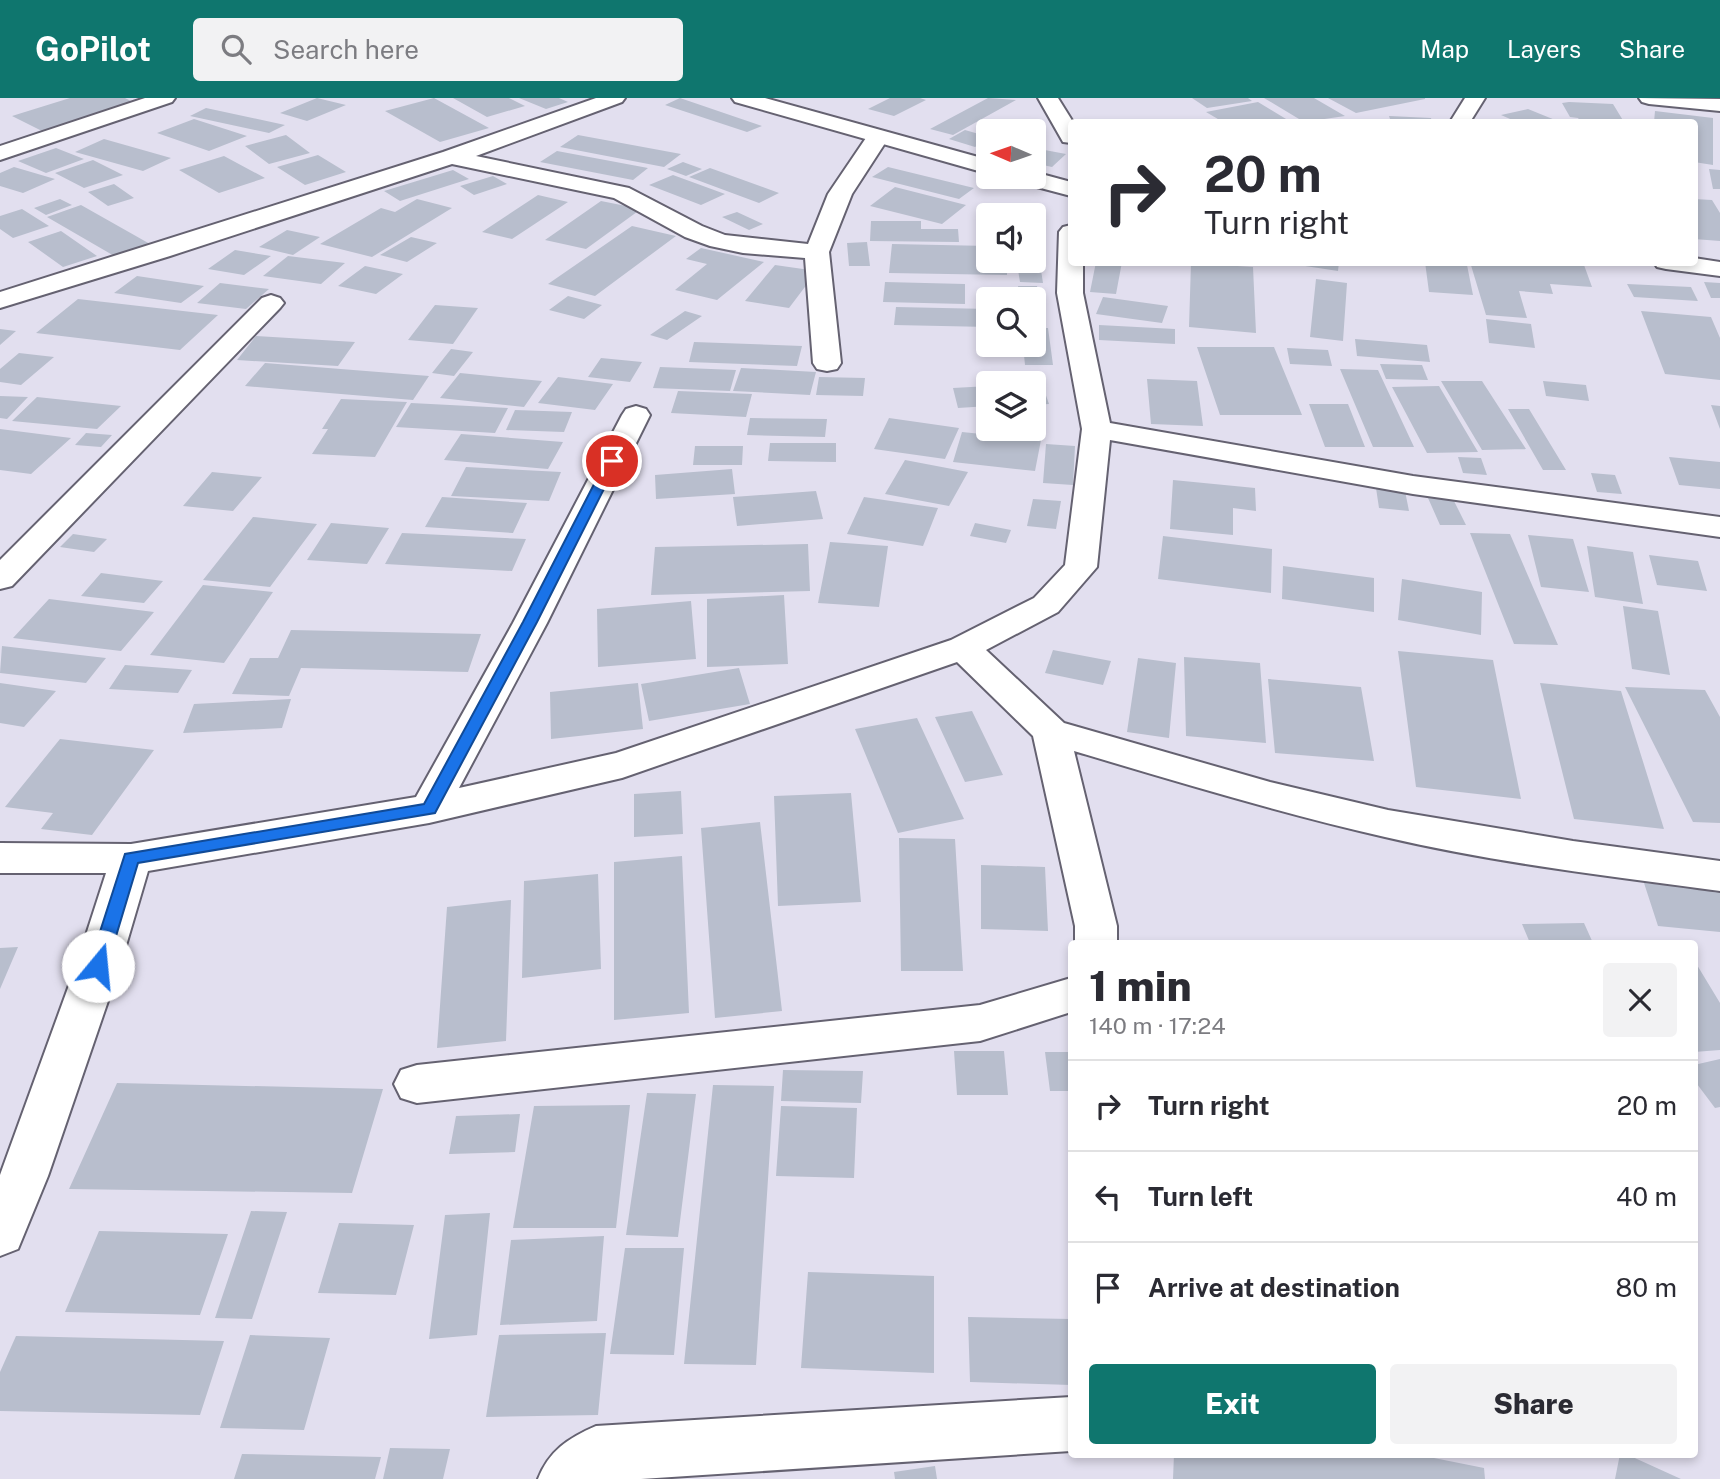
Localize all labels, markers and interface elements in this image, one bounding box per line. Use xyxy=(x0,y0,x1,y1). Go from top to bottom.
search box xyxy=(193,18,683,81)
text: GoPilot xyxy=(35,30,151,68)
icon: search xyxy=(217,30,255,68)
text: Search here xyxy=(273,34,419,65)
text: Map xyxy=(1420,35,1469,63)
text: Layers xyxy=(1507,35,1581,63)
text: Share xyxy=(1619,35,1685,63)
north arrow xyxy=(976,119,1046,189)
map controls xyxy=(976,119,1046,441)
text: 20 m xyxy=(1204,145,1322,203)
icon: right xyxy=(1089,147,1180,238)
button: sound xyxy=(976,203,1046,273)
text: Turn right xyxy=(1204,204,1349,241)
button: search xyxy=(976,287,1046,357)
button: layers xyxy=(976,371,1046,441)
pin xyxy=(582,431,642,491)
icon: arrive xyxy=(593,442,631,480)
position arrow xyxy=(61,929,135,1003)
text: 1 min xyxy=(1089,961,1192,1010)
button: close xyxy=(1603,963,1677,1037)
text: 140 m · 17:24 xyxy=(1089,1012,1226,1039)
icon: right xyxy=(1089,1087,1127,1125)
text: Turn right xyxy=(1148,1090,1270,1121)
text: 20 m xyxy=(1617,1090,1677,1121)
icon: left xyxy=(1089,1178,1127,1216)
text: Turn left xyxy=(1148,1181,1253,1212)
text: 40 m xyxy=(1616,1181,1677,1212)
icon: arrive xyxy=(1089,1269,1127,1307)
text: Arrive at destination xyxy=(1148,1272,1400,1303)
text: 80 m xyxy=(1616,1272,1677,1303)
button: Exit xyxy=(1089,1364,1376,1444)
button: Share xyxy=(1390,1364,1677,1444)

